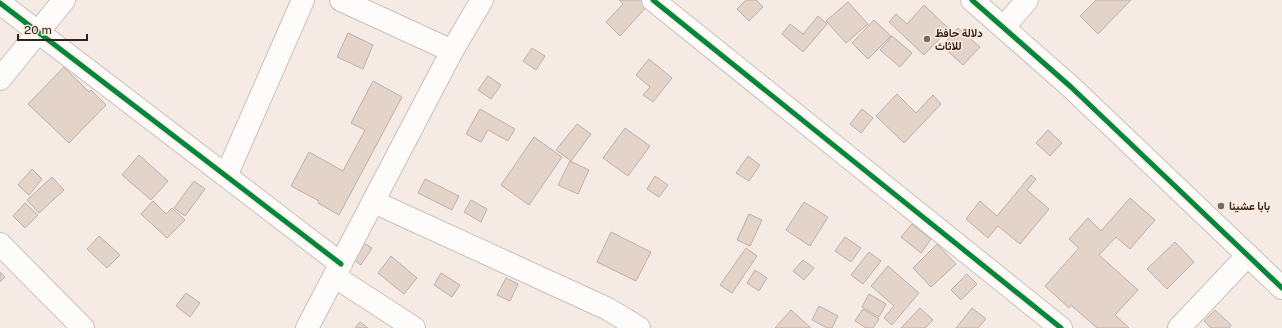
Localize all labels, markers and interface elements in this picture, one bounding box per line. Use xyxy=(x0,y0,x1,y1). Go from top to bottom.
scale bar xyxy=(18,16,87,42)
text: 20 m xyxy=(24,23,52,37)
place label: دلالة حافظ للاثاث xyxy=(935,27,983,52)
marker: دلالة حافظ للاثاث xyxy=(922,34,932,44)
place label: بابا عشينا xyxy=(1229,200,1270,213)
marker: بابا عشينا xyxy=(1216,201,1226,211)

